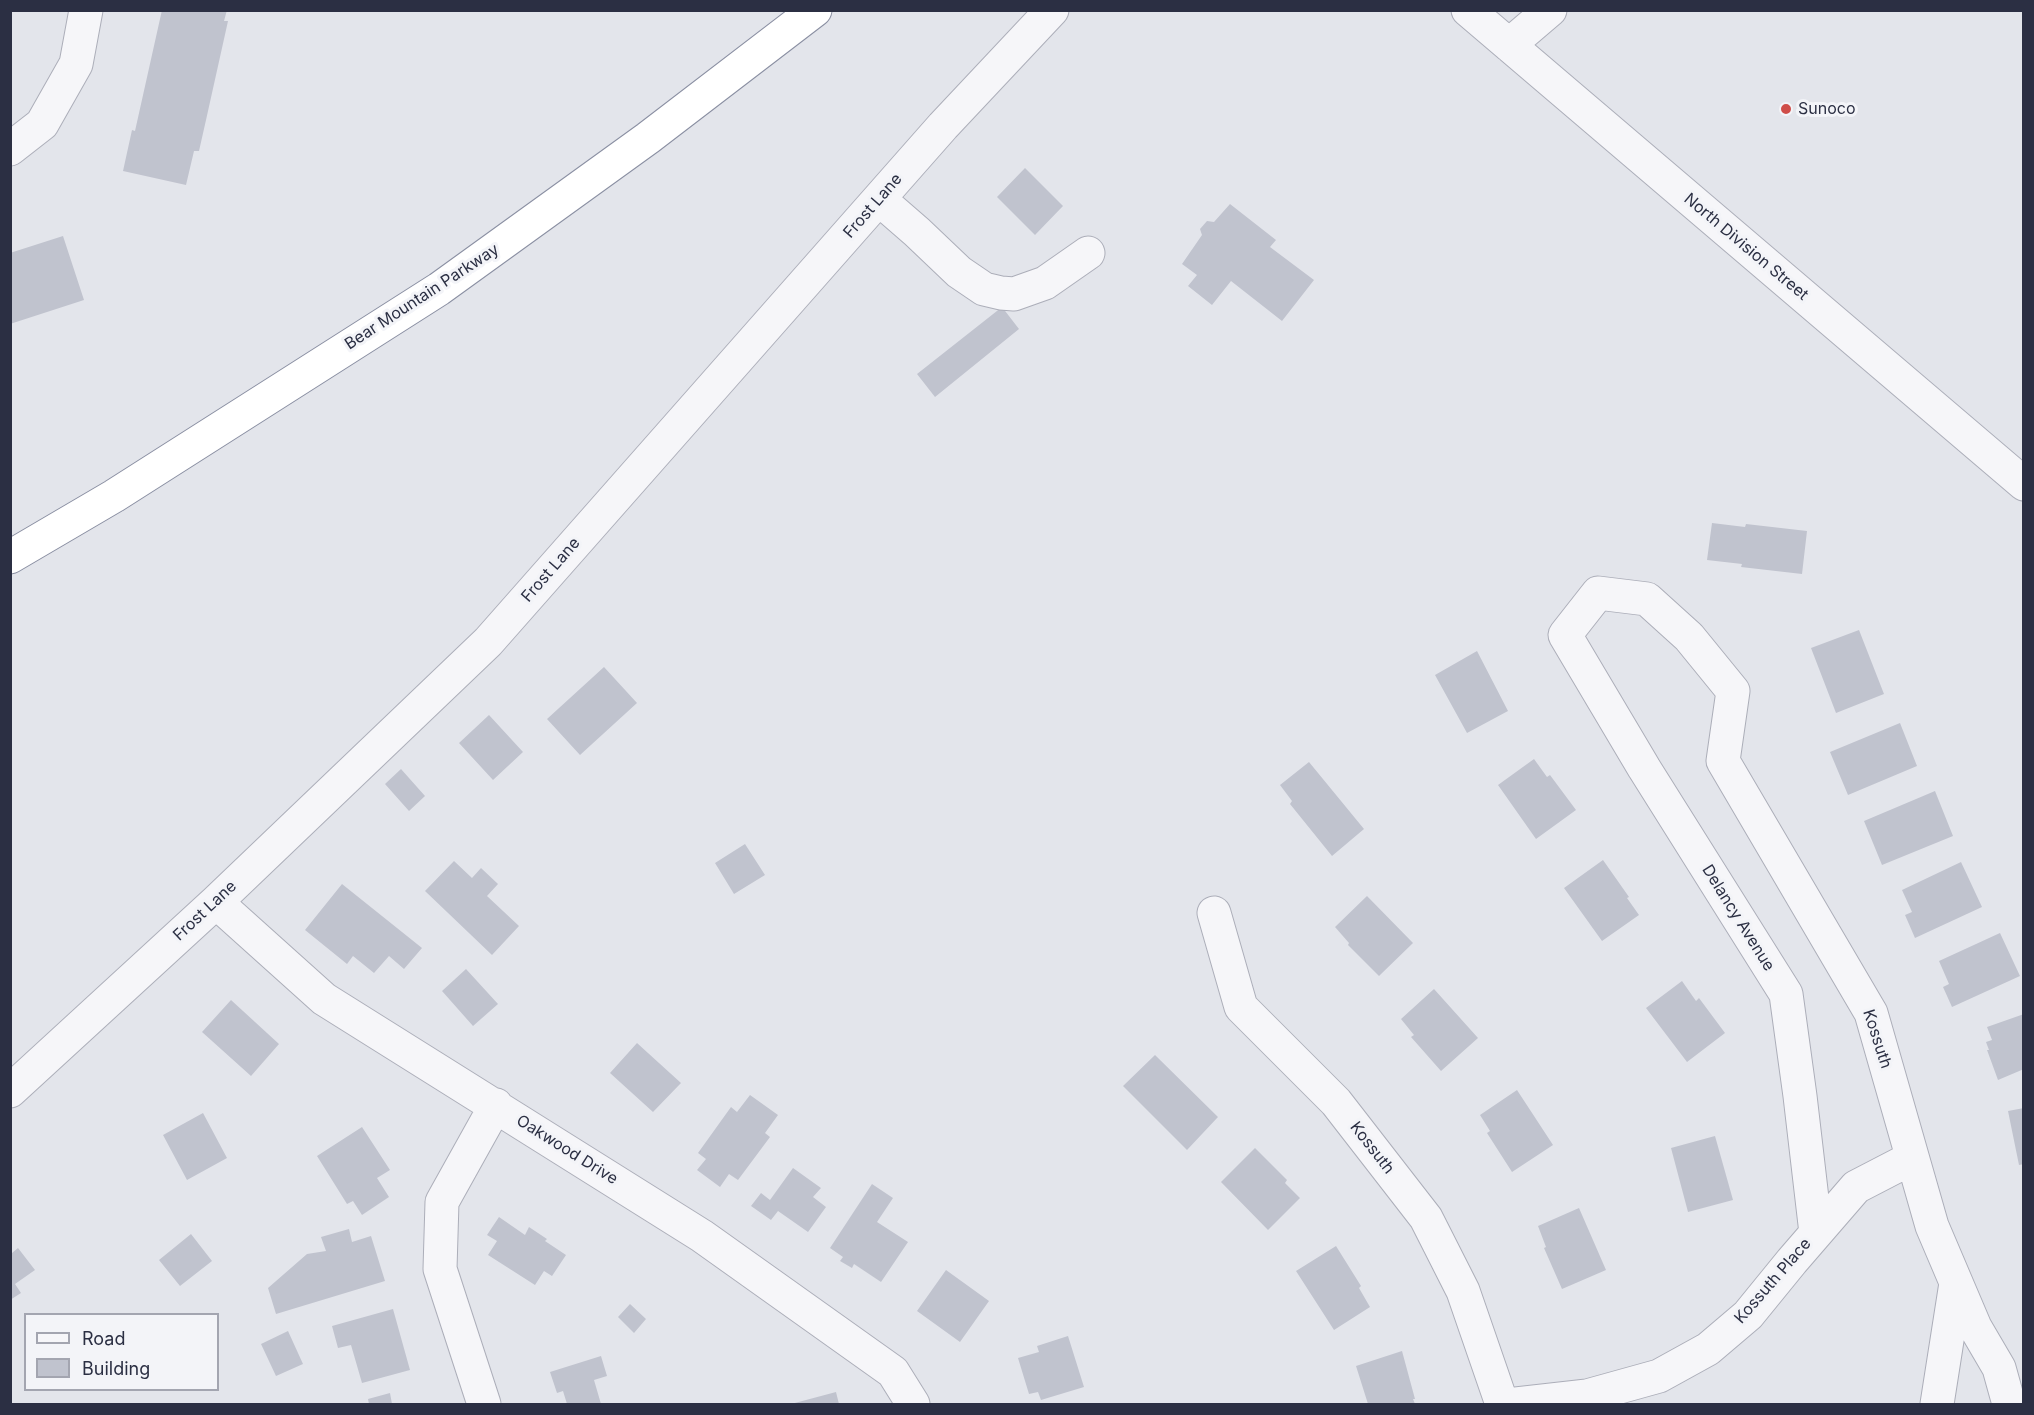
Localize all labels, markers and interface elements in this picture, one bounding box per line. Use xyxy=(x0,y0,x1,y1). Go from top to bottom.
place label: Sunoco xyxy=(1798,99,1856,119)
marker: Sunoco xyxy=(1779,102,1793,116)
street label: Frost Lane xyxy=(840,170,906,242)
street label: North Division Street xyxy=(1680,189,1812,305)
street label: Bear Mountain Parkway xyxy=(341,240,503,354)
street label: Frost Lane xyxy=(518,534,584,606)
street label: Delancy Avenue xyxy=(1698,861,1778,975)
street label: Frost Lane xyxy=(169,877,241,945)
street label: Kossuth xyxy=(1858,1007,1896,1071)
street label: Oakwood Drive xyxy=(513,1111,621,1189)
street label: Kossuth xyxy=(1346,1118,1398,1178)
street label: Kossuth Place xyxy=(1731,1234,1815,1328)
legend xyxy=(24,1313,219,1391)
text: Road xyxy=(82,1328,125,1349)
text: Building xyxy=(82,1358,150,1379)

